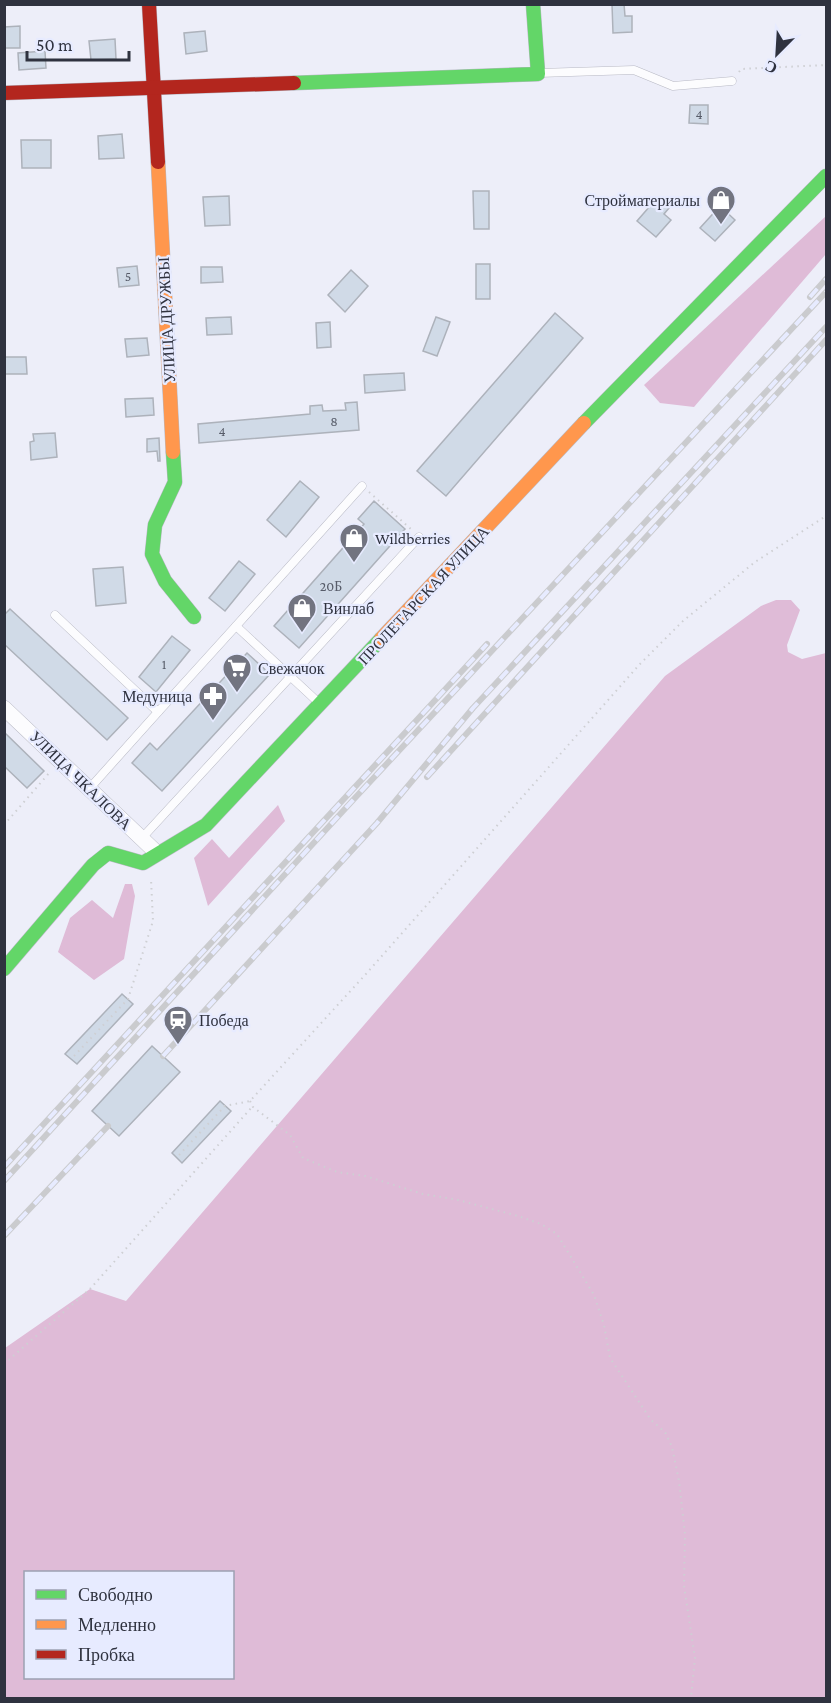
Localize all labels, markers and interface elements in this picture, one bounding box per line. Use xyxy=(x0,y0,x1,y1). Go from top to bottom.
scale bar xyxy=(27,24,129,62)
north arrow xyxy=(747,24,807,84)
text: 50 m xyxy=(36,35,73,55)
text: С xyxy=(762,57,780,77)
house number: 4 xyxy=(695,106,703,122)
shop icon: Стройматериалы xyxy=(705,184,737,226)
place label: Стройматериалы xyxy=(584,192,700,210)
street label: УЛИЦА ДРУЖБЫ xyxy=(155,256,179,383)
house number: 5 xyxy=(125,268,131,284)
house number: 8 xyxy=(330,413,338,429)
house number: 4 xyxy=(218,423,226,439)
shop icon: Wildberries xyxy=(338,522,370,564)
street label: ПРОЛЕТАРСКАЯ УЛИЦА xyxy=(355,522,493,669)
place label: Wildberries xyxy=(375,530,450,547)
house number: 20Б xyxy=(320,578,342,594)
shop icon: Винлаб xyxy=(286,592,318,634)
place label: Винлаб xyxy=(323,600,374,617)
supermarket icon: Свежачок xyxy=(221,652,253,694)
house number: 1 xyxy=(162,656,167,672)
place label: Свежачок xyxy=(258,660,325,677)
pharmacy icon: Медуница xyxy=(197,680,229,722)
place label: Медуница xyxy=(122,688,192,706)
street label: УЛИЦА ЧКАЛОВА xyxy=(26,728,135,834)
station icon: Победа xyxy=(162,1004,194,1046)
place label: Победа xyxy=(199,1012,249,1030)
legend xyxy=(24,1571,234,1679)
text: Свободно xyxy=(78,1585,153,1605)
text: Медленно xyxy=(78,1615,156,1635)
text: Пробка xyxy=(78,1645,135,1665)

